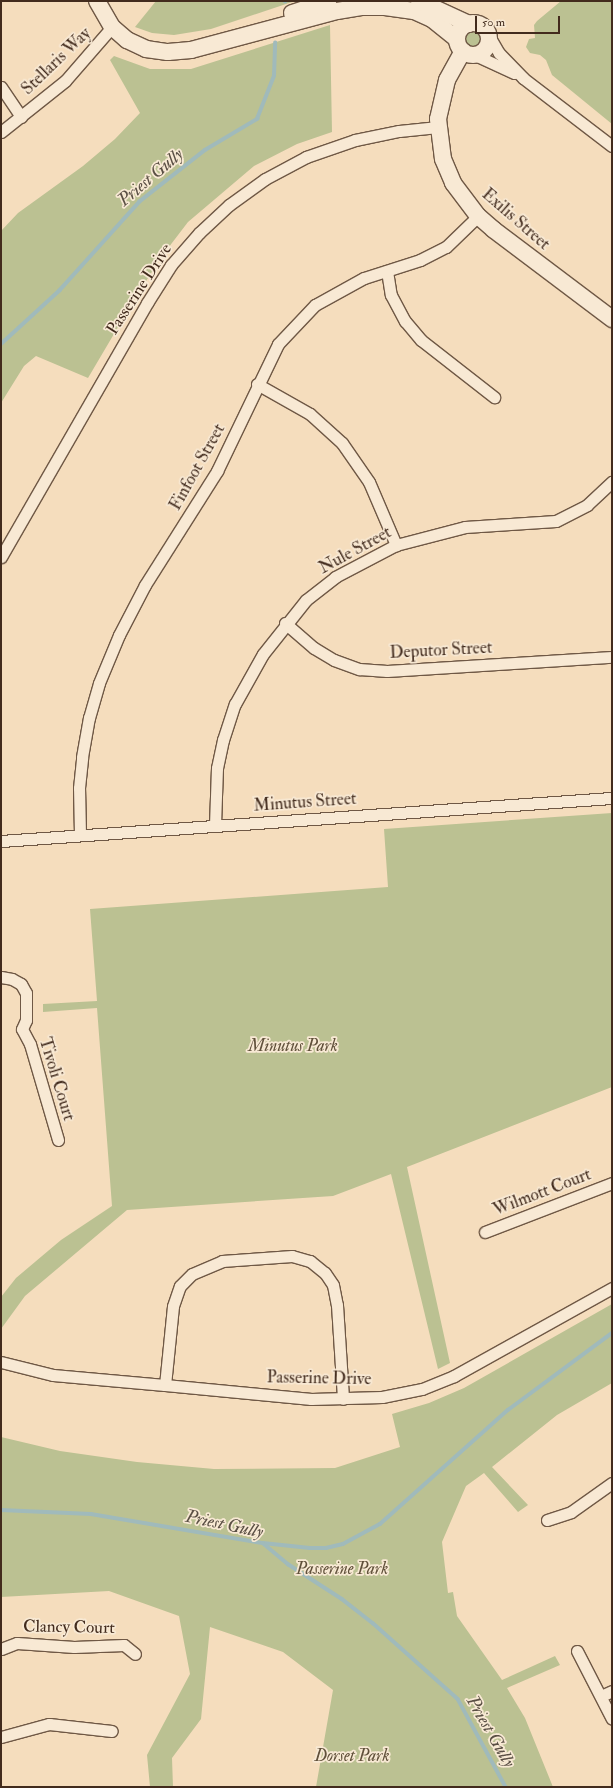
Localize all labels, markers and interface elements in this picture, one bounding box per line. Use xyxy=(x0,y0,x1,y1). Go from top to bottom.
scale bar xyxy=(477,8,562,34)
text: 50 m xyxy=(482,15,505,30)
street label: Stellaris Way xyxy=(17,23,95,99)
water label: Priest Gully xyxy=(114,144,188,212)
street label: Exilis Street xyxy=(478,184,554,254)
street label: Passerine Drive xyxy=(102,240,176,338)
street label: Finfoot Street xyxy=(165,420,229,514)
street label: Nule Street xyxy=(315,522,395,578)
street label: Deputor Street xyxy=(389,637,493,663)
street label: Minutus Street xyxy=(253,788,357,816)
street label: Tivoli Court xyxy=(35,1035,79,1123)
park label: Minutus Park xyxy=(248,1036,338,1056)
street label: Wilmott Court xyxy=(490,1164,594,1220)
street label: Passerine Drive xyxy=(267,1367,371,1389)
water label: Priest Gully xyxy=(183,1506,265,1544)
park label: Passerine Park xyxy=(296,1559,388,1579)
street label: Clancy Court xyxy=(23,1616,115,1638)
water label: Priest Gully xyxy=(461,1692,519,1772)
park label: Dorset Park xyxy=(315,1746,389,1766)

